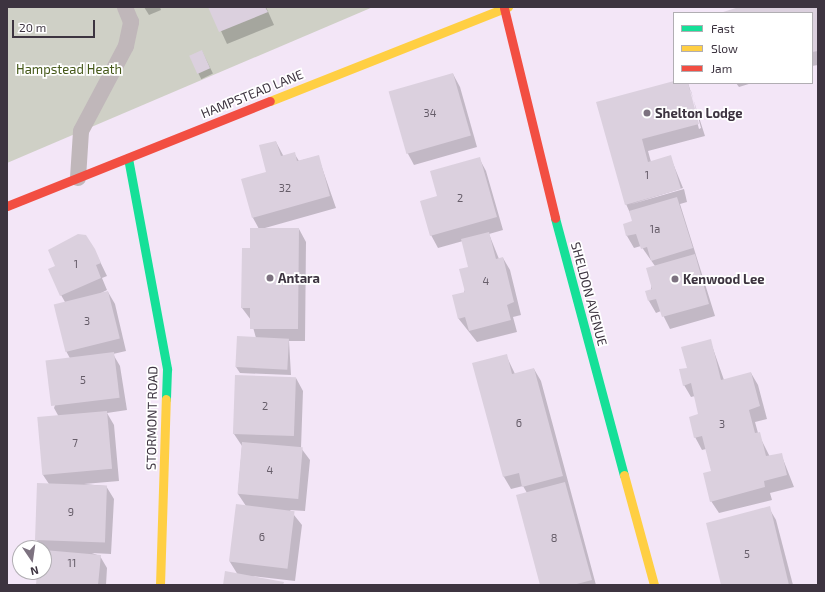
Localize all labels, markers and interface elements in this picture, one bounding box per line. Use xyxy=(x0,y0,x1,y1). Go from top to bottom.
scale bar xyxy=(14,12,97,38)
legend xyxy=(673,12,813,84)
text: 20 m xyxy=(19,20,46,34)
text: Fast xyxy=(711,21,734,35)
text: Slow xyxy=(711,41,738,55)
park label: Hampstead Heath xyxy=(16,61,122,77)
text: Jam xyxy=(711,61,732,75)
street label: HAMPSTEAD LANE xyxy=(199,66,305,122)
place label: Shelton Lodge xyxy=(655,105,743,121)
house number: 34 xyxy=(424,106,436,120)
marker: Shelton Lodge xyxy=(642,108,652,118)
house number: 1 xyxy=(645,168,649,182)
house number: 32 xyxy=(279,181,291,195)
house number: 2 xyxy=(457,191,463,205)
house number: 1a xyxy=(650,222,660,236)
street label: SHELDON AVENUE xyxy=(568,240,610,348)
house number: 1 xyxy=(74,257,78,271)
place label: Antara xyxy=(278,270,320,286)
place label: Kenwood Lee xyxy=(683,271,765,287)
marker: Antara xyxy=(265,273,275,283)
house number: 4 xyxy=(483,274,489,288)
marker: Kenwood Lee xyxy=(670,274,680,284)
house number: 3 xyxy=(84,314,90,328)
street label: STORMONT ROAD xyxy=(143,366,161,470)
house number: 5 xyxy=(80,373,86,387)
house number: 2 xyxy=(262,399,268,413)
house number: 6 xyxy=(516,416,522,430)
house number: 3 xyxy=(719,417,725,431)
house number: 7 xyxy=(72,436,78,450)
house number: 4 xyxy=(267,463,273,477)
house number: 9 xyxy=(68,505,74,519)
house number: 6 xyxy=(259,530,265,544)
house number: 8 xyxy=(551,531,557,545)
north arrow xyxy=(12,540,52,580)
house number: 5 xyxy=(744,547,750,561)
house number: 11 xyxy=(68,556,76,570)
text: N xyxy=(29,564,40,578)

